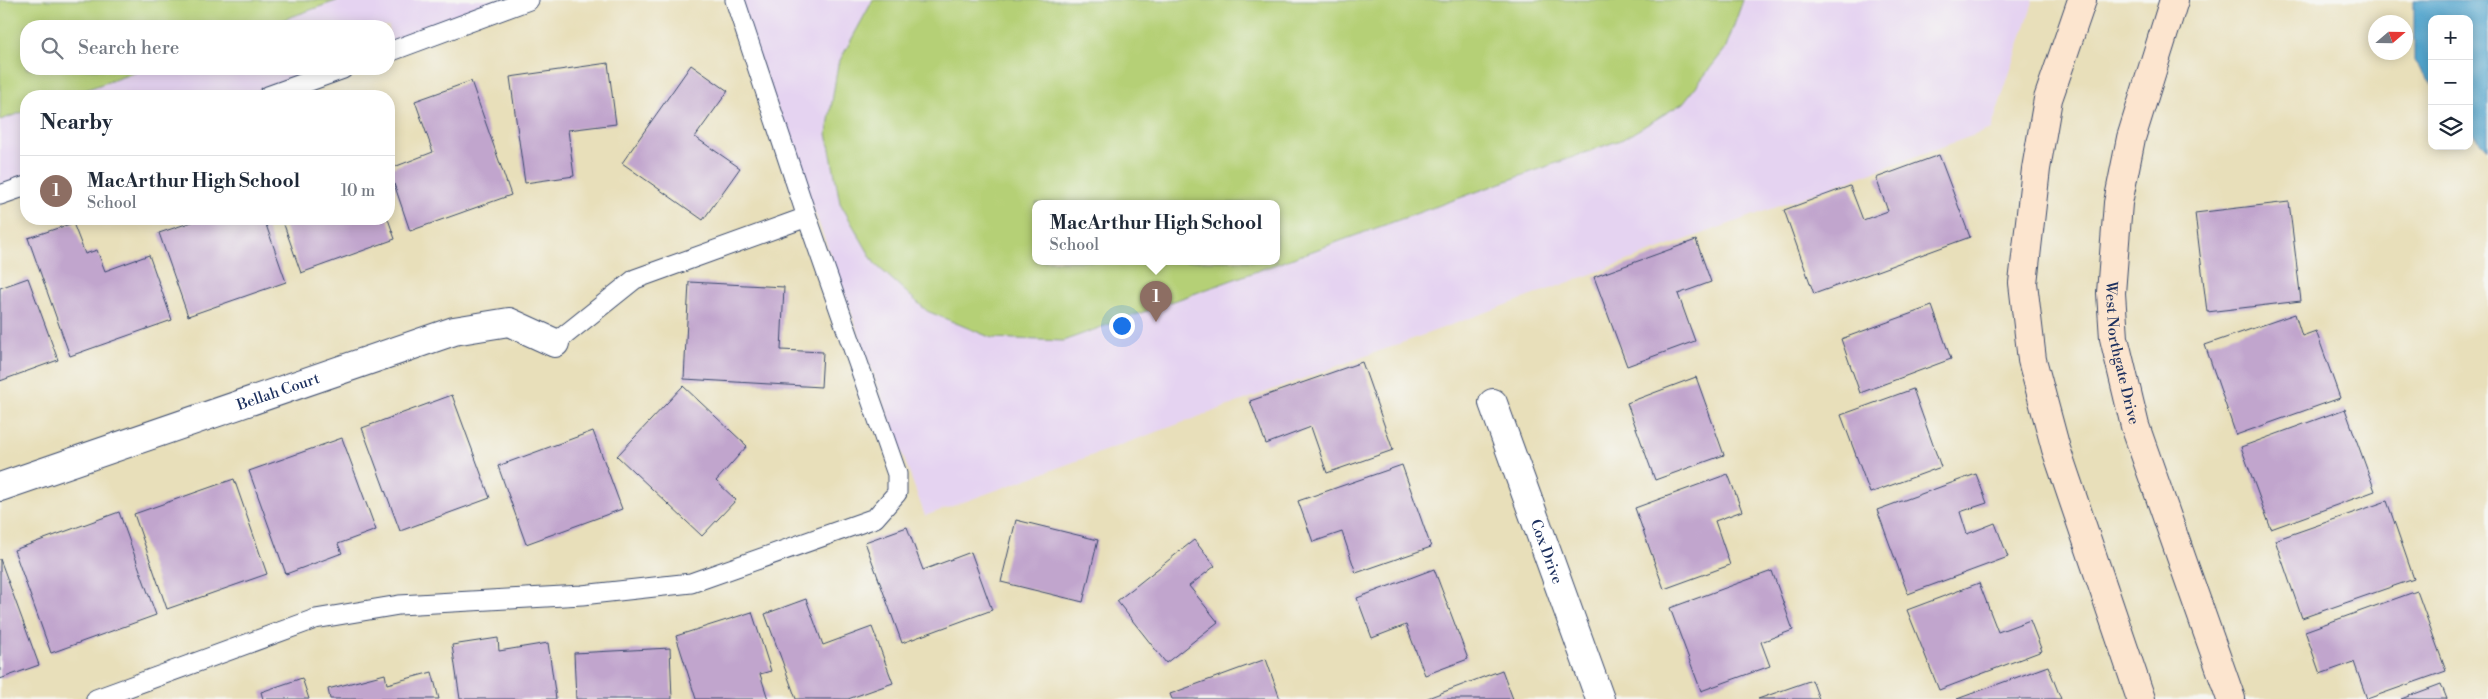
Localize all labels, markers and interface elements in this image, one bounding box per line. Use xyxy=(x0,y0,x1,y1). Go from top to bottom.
north arrow xyxy=(2368,15,2413,60)
map controls xyxy=(2428,15,2473,150)
button: + xyxy=(2428,15,2473,60)
search box xyxy=(20,20,395,75)
icon: search xyxy=(38,34,66,62)
text: Search here xyxy=(78,36,179,60)
button: − xyxy=(2428,60,2473,105)
button: layers xyxy=(2428,105,2473,150)
text: Nearby xyxy=(40,110,113,136)
text: MacArthur High School xyxy=(87,169,300,193)
text: 1 xyxy=(52,181,60,201)
text: 10 m xyxy=(341,181,375,201)
text: School xyxy=(87,193,136,213)
popup xyxy=(1032,200,1280,265)
text: MacArthur High School xyxy=(1050,211,1262,235)
text: School xyxy=(1050,235,1099,255)
street label: West Northgate Drive xyxy=(2101,279,2143,426)
pin: 1 xyxy=(1140,281,1172,322)
your location xyxy=(1109,313,1135,339)
street label: Bellah Court xyxy=(233,369,323,415)
street label: Cox Drive xyxy=(1526,517,1567,587)

